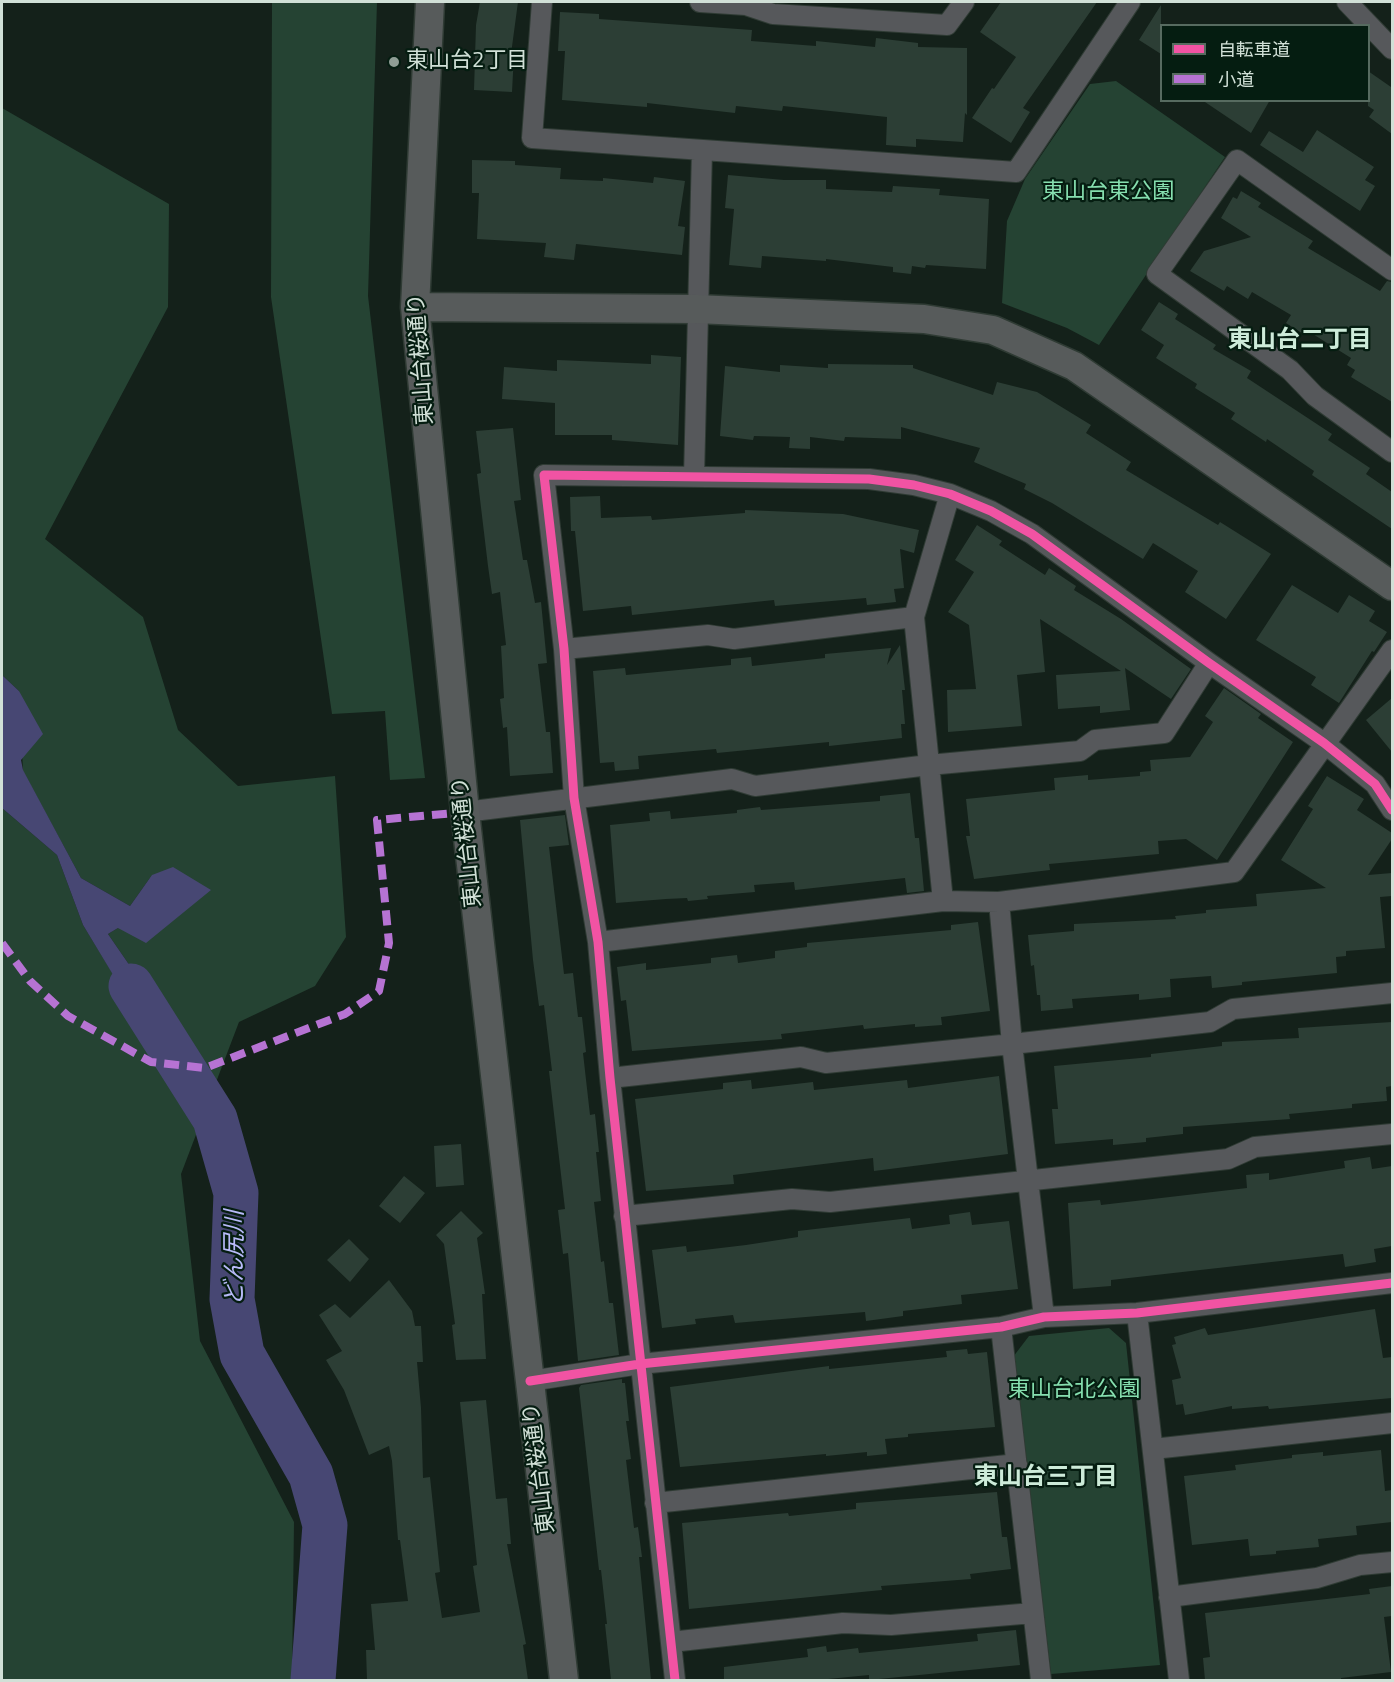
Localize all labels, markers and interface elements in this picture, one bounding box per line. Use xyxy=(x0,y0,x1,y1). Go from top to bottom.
legend xyxy=(1160,24,1370,102)
text: 自転車道 xyxy=(1218,36,1290,63)
place label: 東山台2丁目 xyxy=(406,49,528,75)
marker: 東山台2丁目 xyxy=(387,55,401,69)
text: 小道 xyxy=(1218,66,1254,93)
park label: 東山台東公園 xyxy=(1042,180,1174,206)
street label: 東山台桜通り xyxy=(404,292,440,426)
district label: 東山台二丁目 xyxy=(1228,327,1372,355)
street label: 東山台桜通り xyxy=(448,775,488,909)
water label: どん尻川 xyxy=(222,1210,250,1306)
park label: 東山台北公園 xyxy=(1008,1378,1140,1404)
street label: 東山台桜通り xyxy=(519,1401,561,1535)
district label: 東山台三丁目 xyxy=(974,1464,1118,1492)

